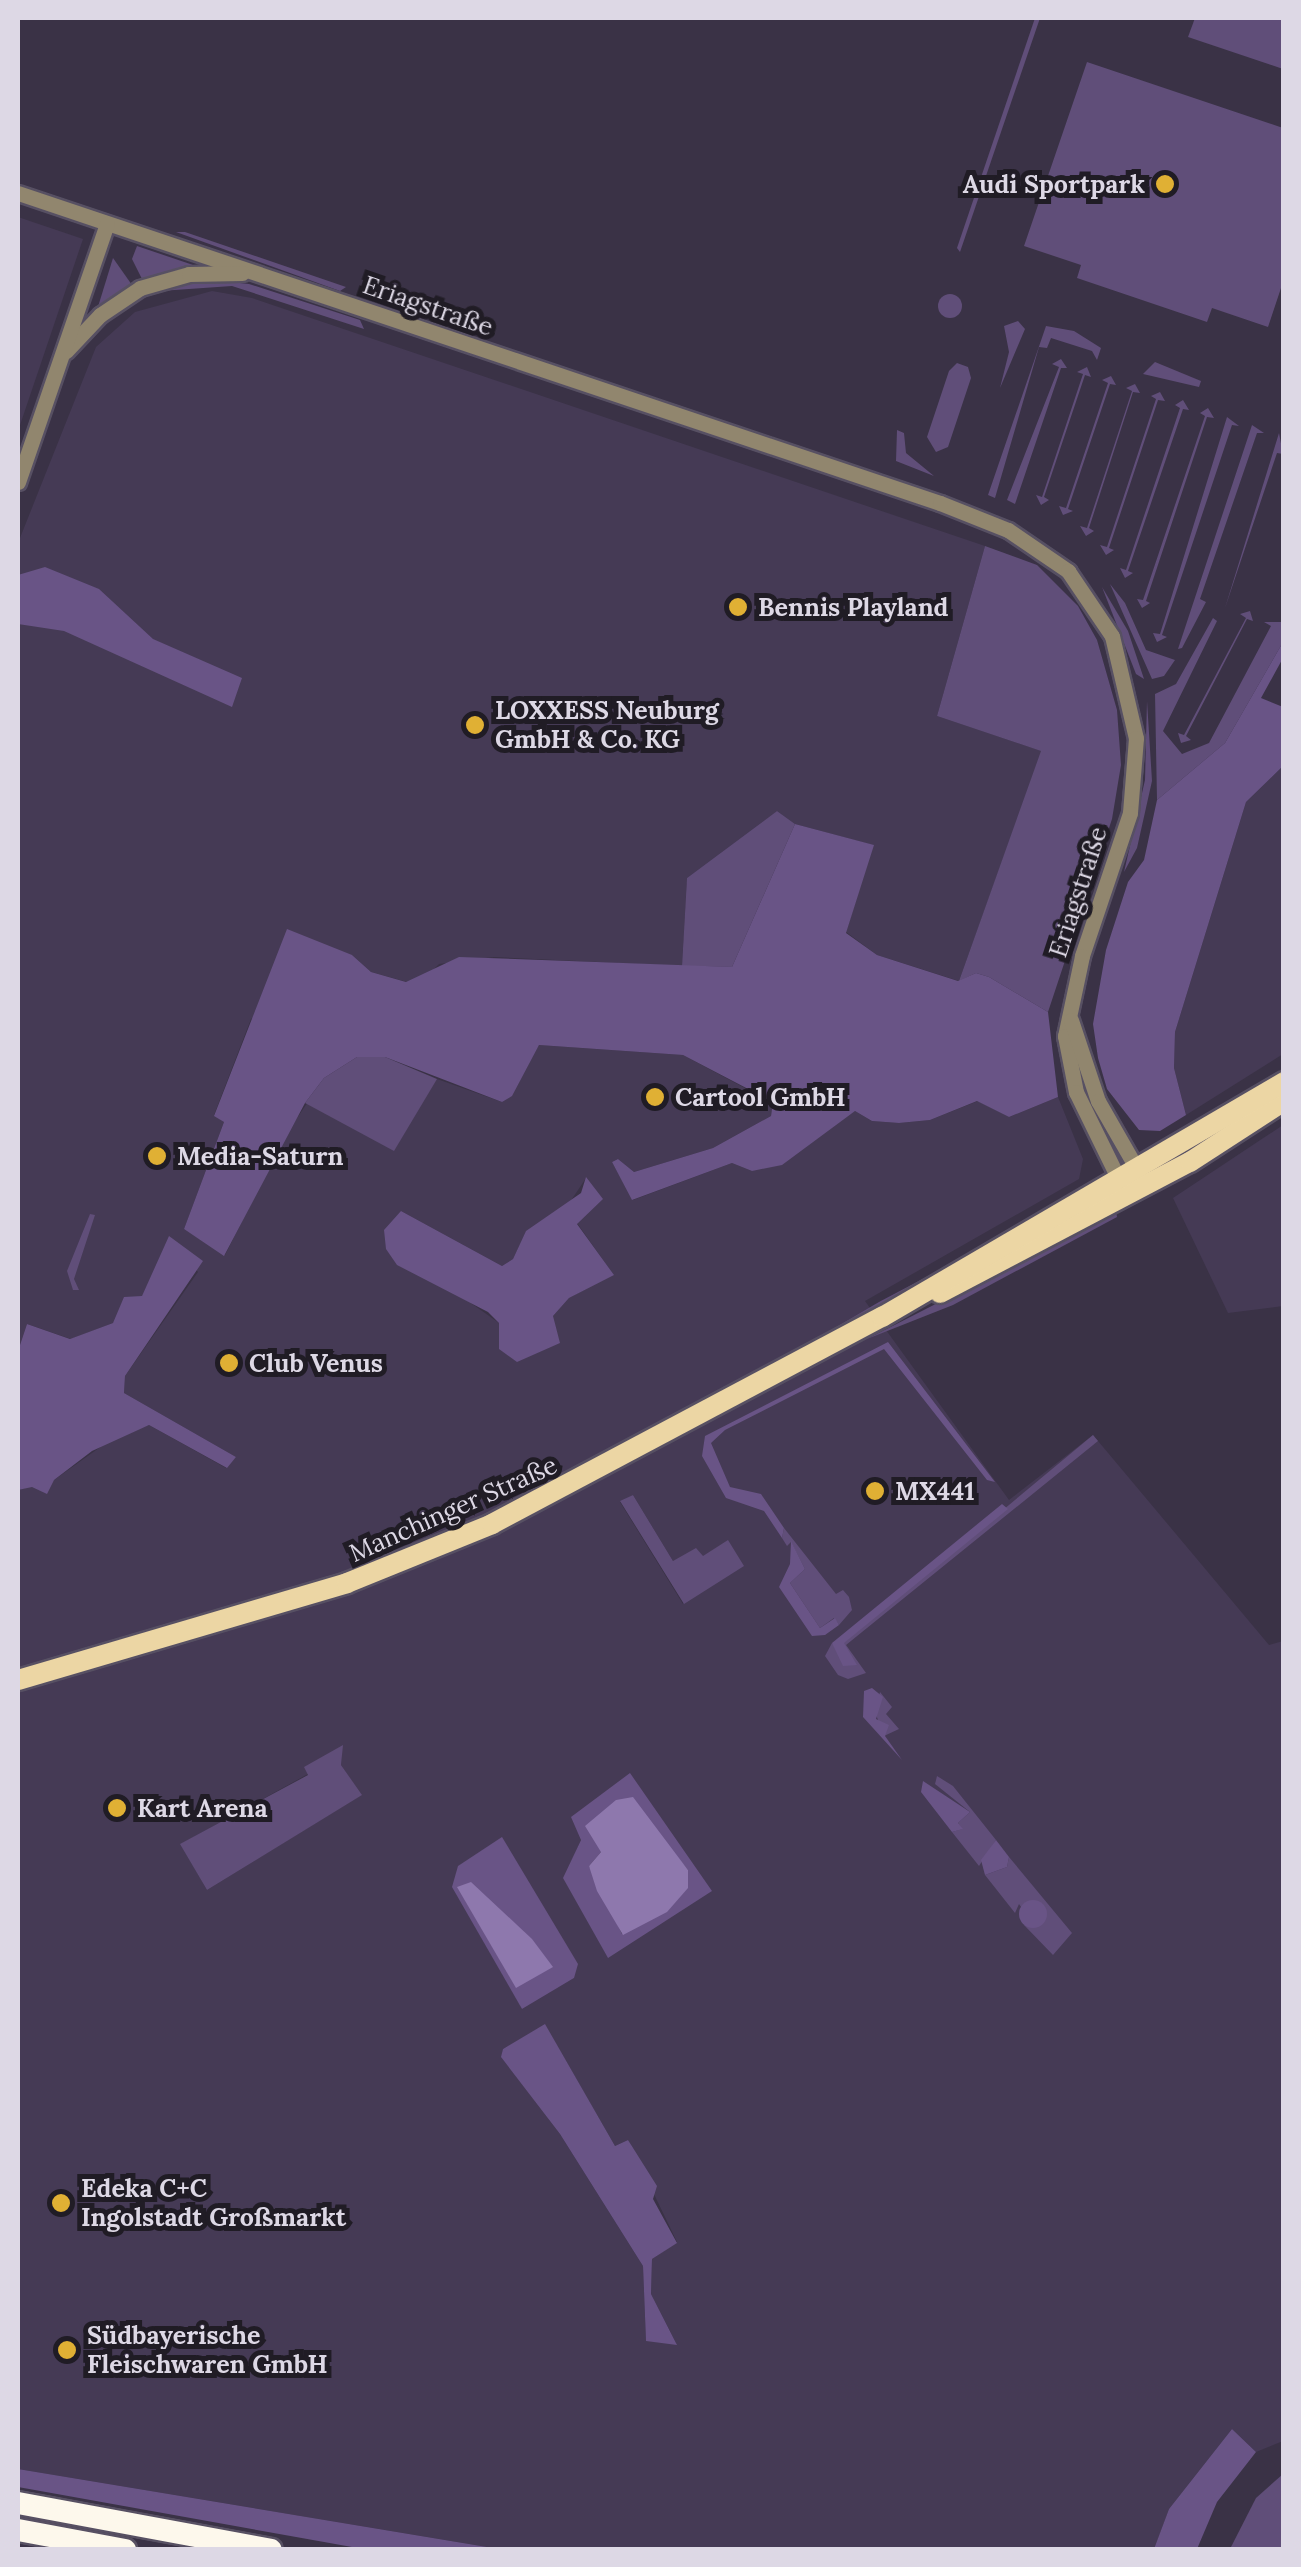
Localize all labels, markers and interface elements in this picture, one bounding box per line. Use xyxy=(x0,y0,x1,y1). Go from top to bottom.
place label: Audi Sportpark xyxy=(963,169,1145,199)
marker: Audi Sportpark xyxy=(1154,173,1176,195)
street label: Eriagstraße xyxy=(359,270,497,342)
place label: Bennis Playland xyxy=(758,592,948,622)
marker: Bennis Playland xyxy=(727,596,749,618)
place label: LOXXESS Neuburg GmbH & Co. KG xyxy=(495,696,719,755)
marker: LOXXESS Neuburg GmbH & Co. KG xyxy=(464,714,486,736)
street label: Eriagstraße xyxy=(1043,823,1113,961)
place label: Cartool GmbH xyxy=(675,1082,846,1112)
marker: Cartool GmbH xyxy=(644,1086,666,1108)
place label: Media-Saturn xyxy=(177,1141,344,1171)
marker: Media-Saturn xyxy=(146,1145,168,1167)
place label: Club Venus xyxy=(249,1348,383,1378)
marker: Club Venus xyxy=(218,1352,240,1374)
street label: Manchinger Straße xyxy=(345,1450,561,1568)
place label: MX441 xyxy=(895,1476,975,1506)
marker: MX441 xyxy=(864,1480,886,1502)
place label: Kart Arena xyxy=(137,1793,268,1823)
marker: Kart Arena xyxy=(106,1797,128,1819)
place label: Edeka C+C Ingolstadt Großmarkt xyxy=(81,2174,346,2233)
marker: Edeka C+C Ingolstadt Großmarkt xyxy=(50,2192,72,2214)
place label: Südbayerische Fleischwaren GmbH xyxy=(87,2321,328,2380)
marker: Südbayerische Fleischwaren GmbH xyxy=(56,2339,78,2361)

